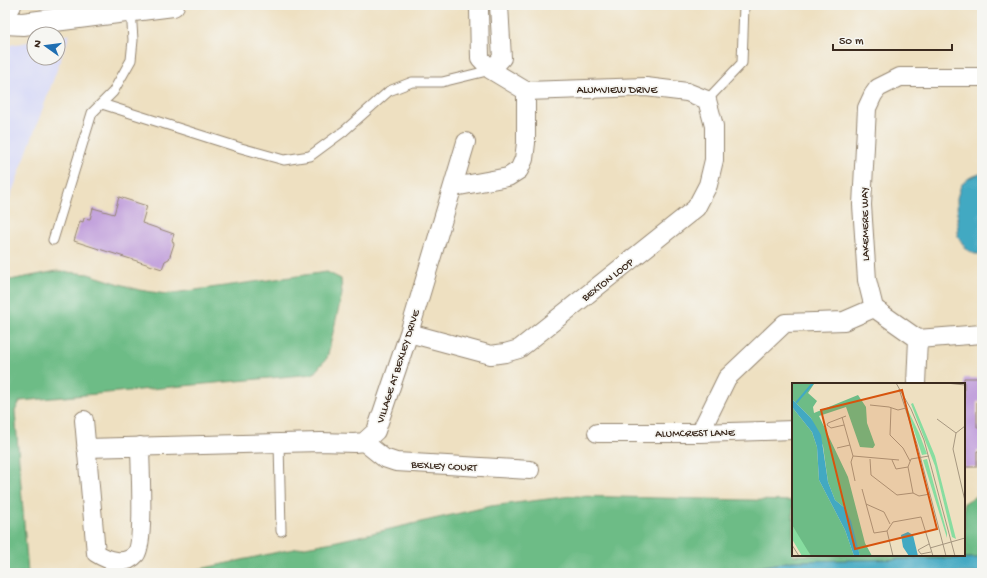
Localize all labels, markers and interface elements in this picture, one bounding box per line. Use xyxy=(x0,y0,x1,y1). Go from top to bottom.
north arrow xyxy=(26,26,66,66)
scale bar xyxy=(833,26,952,52)
text: 50 m xyxy=(839,35,864,49)
text: N xyxy=(32,39,45,49)
street label: ALUMVIEW DRIVE xyxy=(577,85,658,97)
street label: LAKEMERE WAY xyxy=(859,187,873,261)
street label: BEXTON LOOP xyxy=(579,256,637,305)
street label: VILLAGE AT BEXLEY DRIVE xyxy=(375,307,423,426)
inset map xyxy=(792,383,965,556)
street label: ALUMCREST LANE xyxy=(655,427,736,441)
street label: BEXLEY COURT xyxy=(410,459,478,475)

